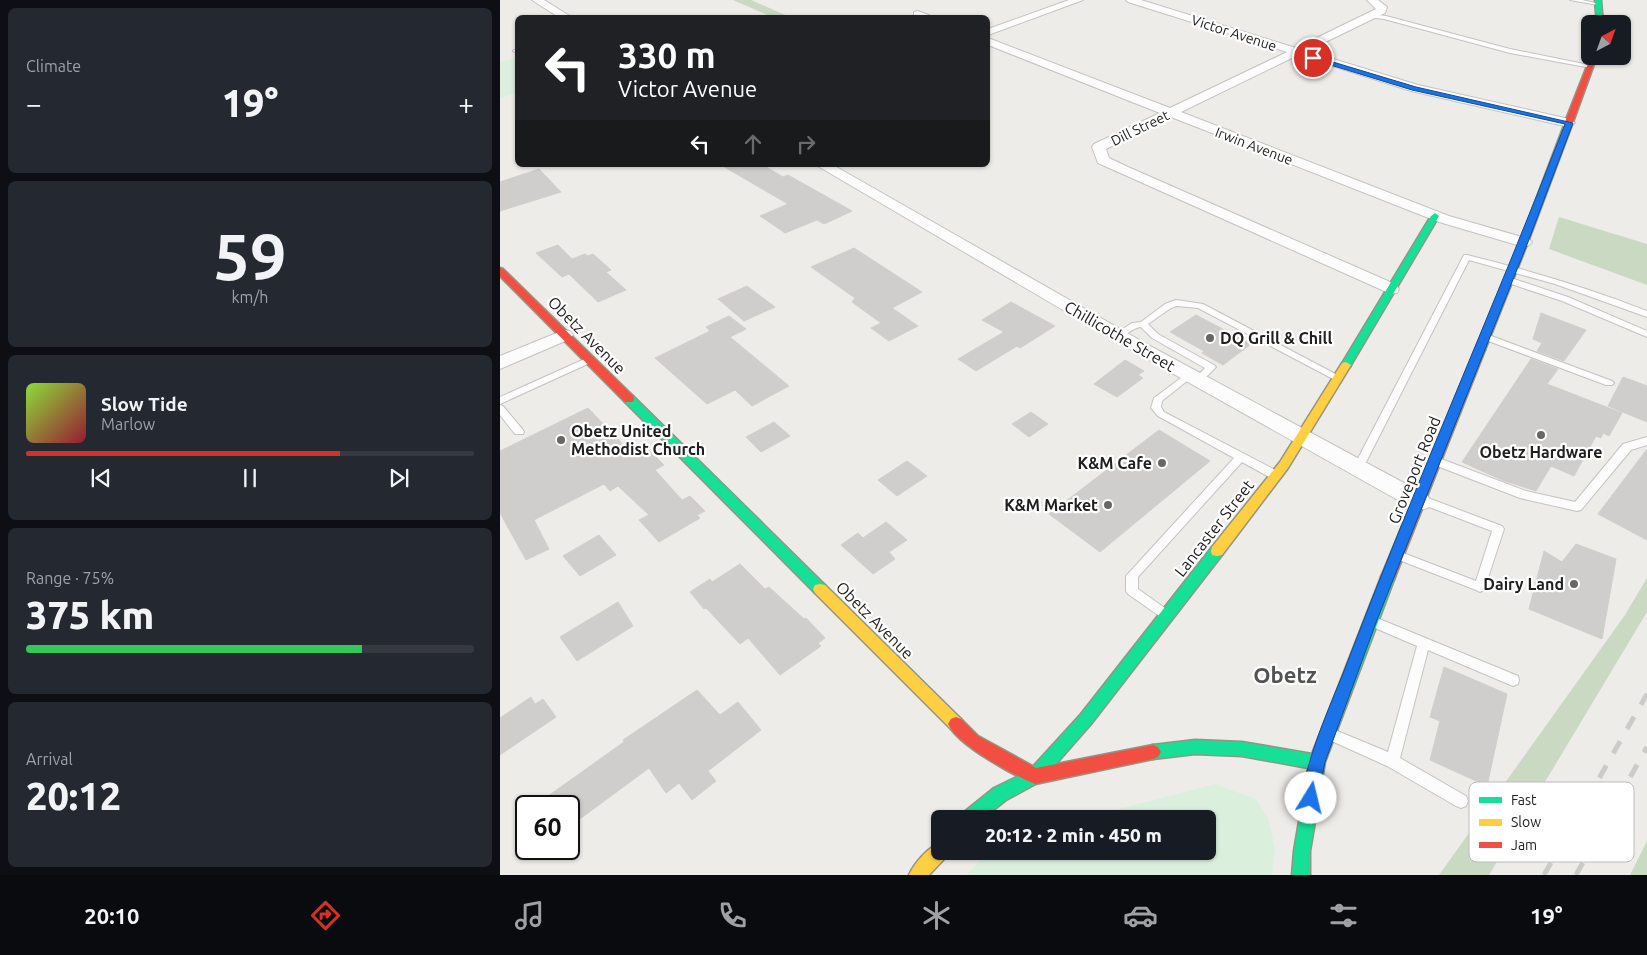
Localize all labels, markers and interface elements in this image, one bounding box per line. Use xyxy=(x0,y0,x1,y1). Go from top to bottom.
street label: Victor Avenue xyxy=(1189,12,1279,54)
north arrow xyxy=(1581,15,1631,65)
map controls xyxy=(1581,15,1631,65)
icon: left xyxy=(535,35,600,100)
text: 330 m xyxy=(618,35,716,75)
pin xyxy=(1292,37,1334,79)
icon: arrive xyxy=(1299,44,1327,72)
text: Climate xyxy=(26,57,81,75)
text: Victor Avenue xyxy=(618,76,757,101)
text: 19° xyxy=(222,82,278,124)
text: − xyxy=(26,88,42,119)
text: + xyxy=(458,88,474,119)
street label: Dill Street xyxy=(1108,107,1172,149)
street label: Irwin Avenue xyxy=(1213,124,1295,168)
icon: left xyxy=(686,130,714,158)
icon: ahead xyxy=(739,130,767,158)
icon: right xyxy=(792,130,820,158)
text: 59 xyxy=(213,219,287,292)
text: km/h xyxy=(232,288,268,306)
street label: Obetz Avenue xyxy=(545,293,629,377)
street label: Chillicothe Street xyxy=(1062,297,1179,375)
place label: DQ Grill & Chill xyxy=(1220,329,1332,347)
marker: DQ Grill & Chill xyxy=(1204,332,1216,344)
text: Slow Tide xyxy=(101,393,188,415)
street label: Groveport Road xyxy=(1384,414,1444,526)
text: Marlow xyxy=(101,415,155,433)
place label: Obetz United Methodist Church xyxy=(571,422,705,458)
marker: Obetz Hardware xyxy=(1535,429,1547,441)
marker: Obetz United Methodist Church xyxy=(555,434,567,446)
place label: Obetz Hardware xyxy=(1480,443,1603,461)
place label: K&M Cafe xyxy=(1078,454,1152,472)
marker: K&M Cafe xyxy=(1156,457,1168,469)
icon: previous xyxy=(87,464,115,492)
icon: pause xyxy=(236,464,264,492)
icon: next xyxy=(385,464,413,492)
street label: Lancaster Street xyxy=(1171,476,1258,580)
place label: K&M Market xyxy=(1004,496,1098,514)
marker: K&M Market xyxy=(1102,499,1114,511)
text: Range · 75% xyxy=(26,569,114,587)
place label: Dairy Land xyxy=(1483,575,1564,593)
street label: Obetz Avenue xyxy=(833,578,917,662)
marker: Dairy Land xyxy=(1568,578,1580,590)
text: 375 km xyxy=(26,594,154,636)
district label: Obetz xyxy=(1253,662,1317,687)
text: Arrival xyxy=(26,750,73,768)
position arrow xyxy=(1284,771,1336,823)
text: 20:12 xyxy=(26,775,121,817)
legend xyxy=(1469,782,1634,862)
text: Fast xyxy=(1511,792,1537,808)
speed limit sign: 60 xyxy=(515,795,580,860)
text: Slow xyxy=(1511,814,1541,830)
text: 20:12 · 2 min · 450 m xyxy=(985,824,1162,846)
text: Jam xyxy=(1511,837,1537,853)
icon: directions xyxy=(308,898,343,933)
icon: music xyxy=(512,898,547,933)
icon: phone xyxy=(715,898,750,933)
icon: climate xyxy=(919,898,954,933)
icon: car xyxy=(1123,898,1158,933)
icon: filters xyxy=(1326,898,1361,933)
text: 20:10 xyxy=(84,903,139,928)
text: 19° xyxy=(1530,903,1563,928)

